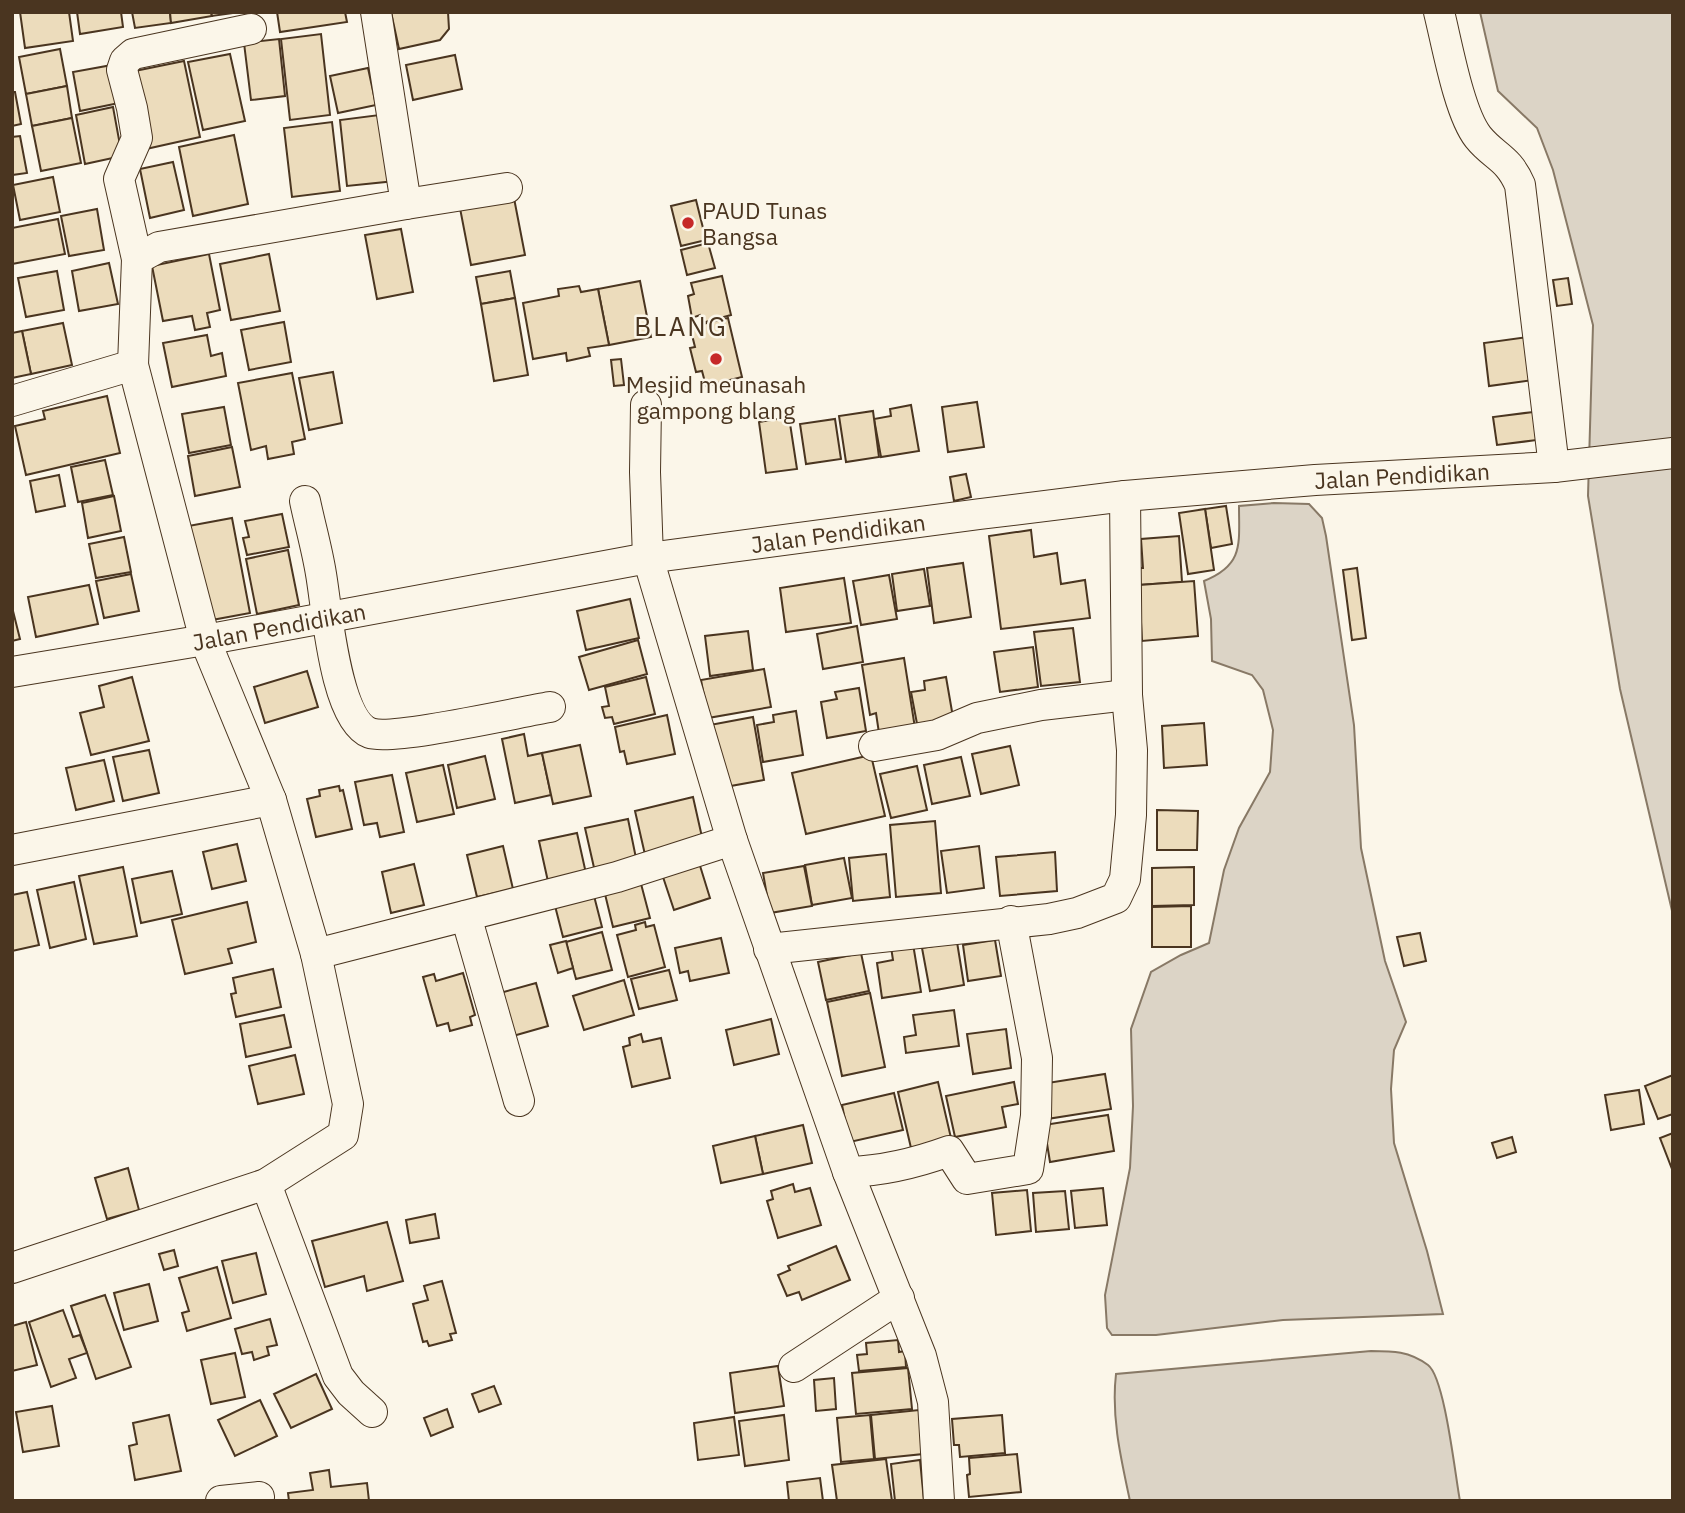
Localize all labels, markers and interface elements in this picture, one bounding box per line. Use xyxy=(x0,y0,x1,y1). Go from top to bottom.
place label: PAUD Tunas Bangsa xyxy=(702,195,827,251)
marker: PAUD Tunas Bangsa xyxy=(680,215,696,231)
district label: BLANG xyxy=(634,309,728,343)
marker: Mesjid meunasah gampong blang xyxy=(708,351,724,367)
place label: Mesjid meunasah gampong blang xyxy=(626,369,806,425)
street label: Jalan Pendidikan xyxy=(1313,456,1491,495)
street label: Jalan Pendidikan xyxy=(749,506,927,559)
street label: Jalan Pendidikan xyxy=(190,596,368,657)

